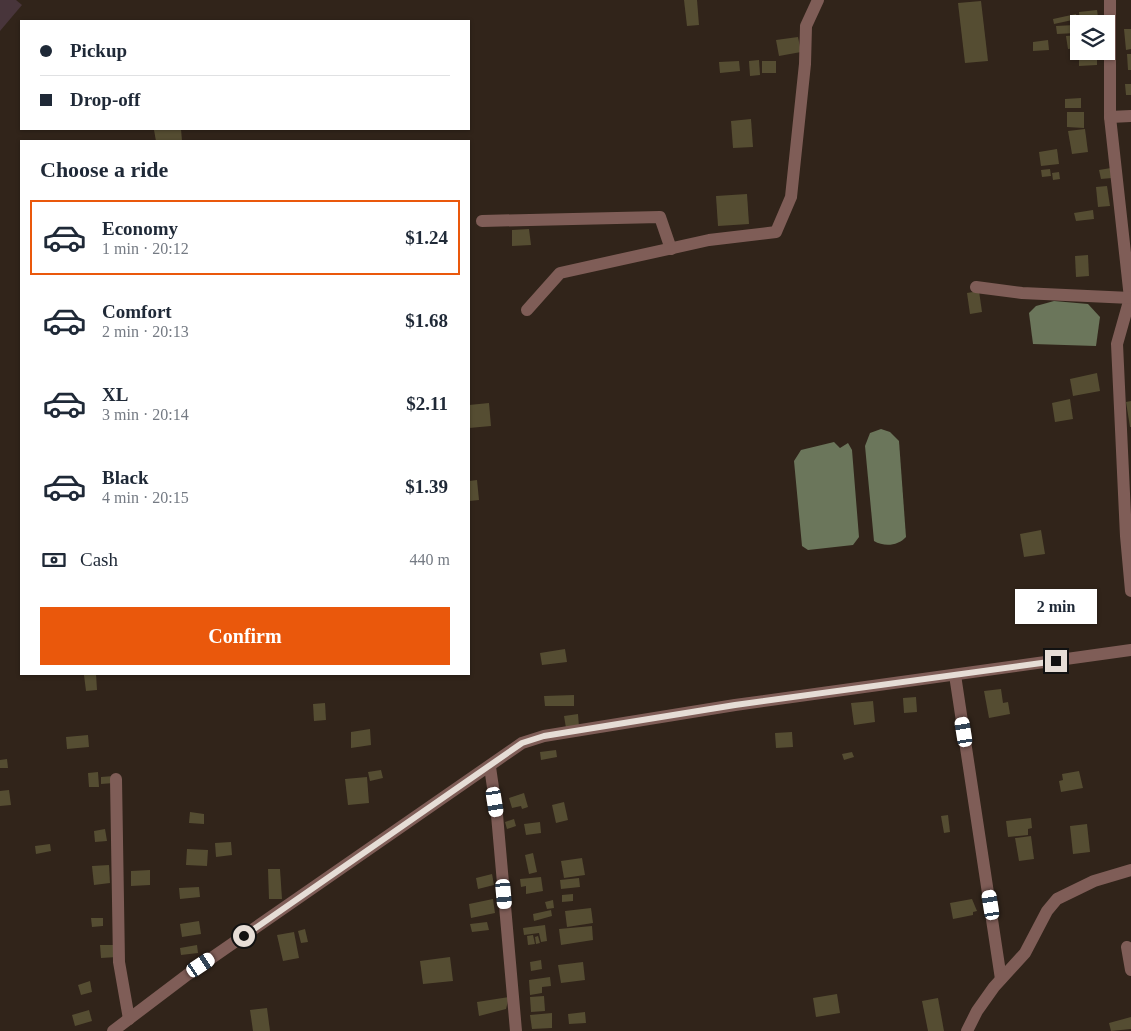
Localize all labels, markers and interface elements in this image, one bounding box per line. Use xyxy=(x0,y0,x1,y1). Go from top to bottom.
map controls xyxy=(1070,15,1115,60)
button: layers xyxy=(1070,15,1115,60)
text: Pickup xyxy=(70,40,127,61)
text: Drop-off xyxy=(70,89,140,110)
text: Choose a ride xyxy=(40,157,168,182)
icon: car xyxy=(42,215,87,260)
text: Economy xyxy=(102,218,178,239)
text: $1.24 xyxy=(405,227,448,248)
text: 1 min · 20:12 xyxy=(102,240,189,257)
icon: car xyxy=(42,298,87,343)
text: Comfort xyxy=(102,301,172,322)
text: $1.68 xyxy=(405,310,448,331)
text: 2 min · 20:13 xyxy=(102,323,189,340)
icon: car xyxy=(42,381,87,426)
text: XL xyxy=(102,384,128,405)
text: $2.11 xyxy=(406,393,448,414)
text: 3 min · 20:14 xyxy=(102,406,189,423)
icon: car xyxy=(42,464,87,509)
text: Black xyxy=(102,467,148,488)
text: $1.39 xyxy=(405,476,448,497)
text: 4 min · 20:15 xyxy=(102,489,189,506)
icon: cash xyxy=(40,546,68,574)
text: Cash xyxy=(80,549,118,570)
text: 440 m xyxy=(410,551,450,568)
callout: 2 min xyxy=(1015,588,1097,624)
text: 2 min xyxy=(1037,598,1075,615)
button: Confirm xyxy=(40,607,450,665)
route end xyxy=(1045,650,1067,672)
car xyxy=(954,716,973,748)
car xyxy=(485,786,504,818)
car xyxy=(495,878,512,910)
car xyxy=(981,889,1000,921)
route start xyxy=(233,925,255,947)
car xyxy=(184,950,217,980)

